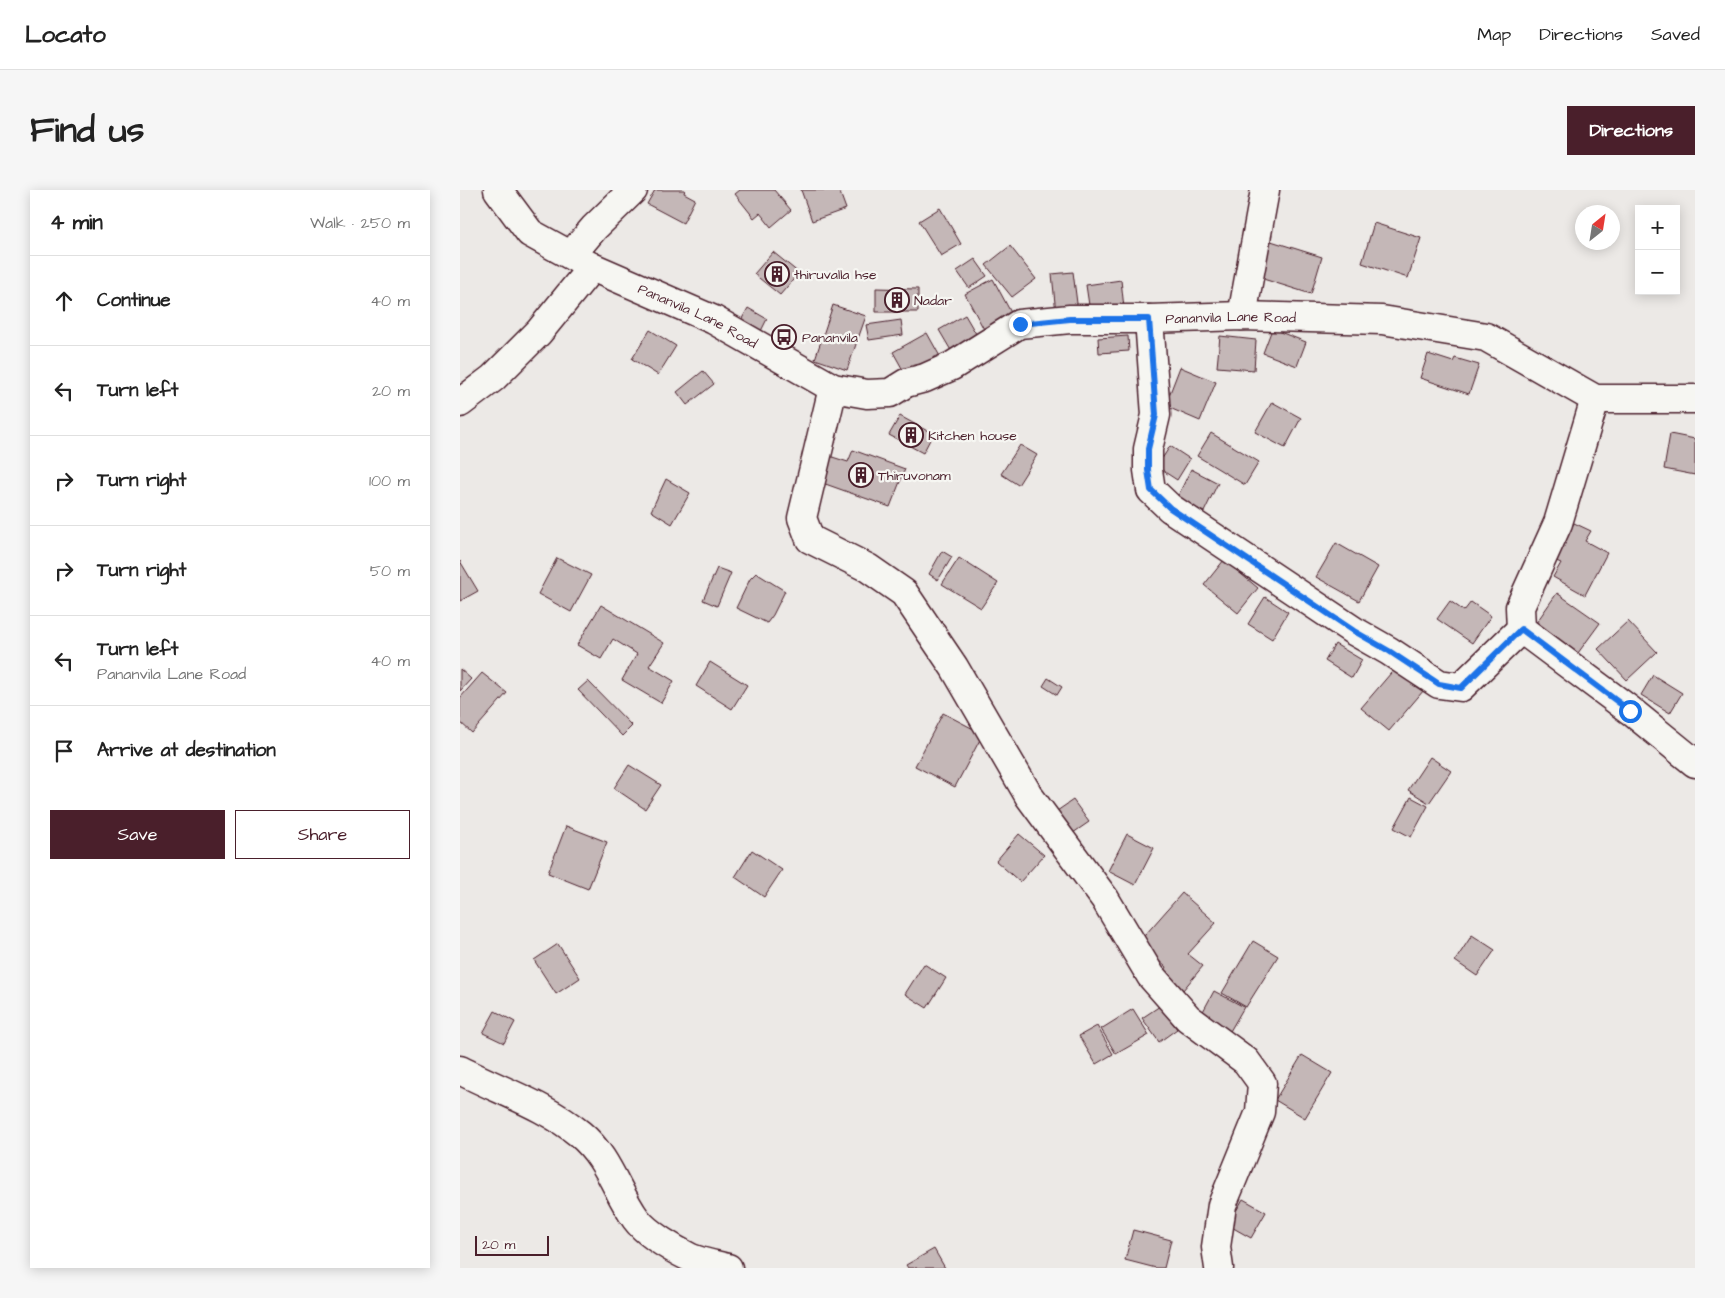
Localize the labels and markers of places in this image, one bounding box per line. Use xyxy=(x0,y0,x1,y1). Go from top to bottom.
building icon: thiruvalla hse xyxy=(764,261,790,287)
place label: thiruvalla hse xyxy=(794,265,877,285)
building icon: Nadar xyxy=(884,287,910,313)
place label: Nadar xyxy=(914,291,952,311)
bus stop icon: Pananvila xyxy=(771,324,797,350)
place label: Pananvila xyxy=(802,328,858,348)
building icon: Kitchen house xyxy=(898,422,924,448)
place label: Kitchen house xyxy=(928,426,1017,446)
building icon: Thiruvonam xyxy=(848,462,874,488)
place label: Thiruvonam xyxy=(878,466,951,486)

